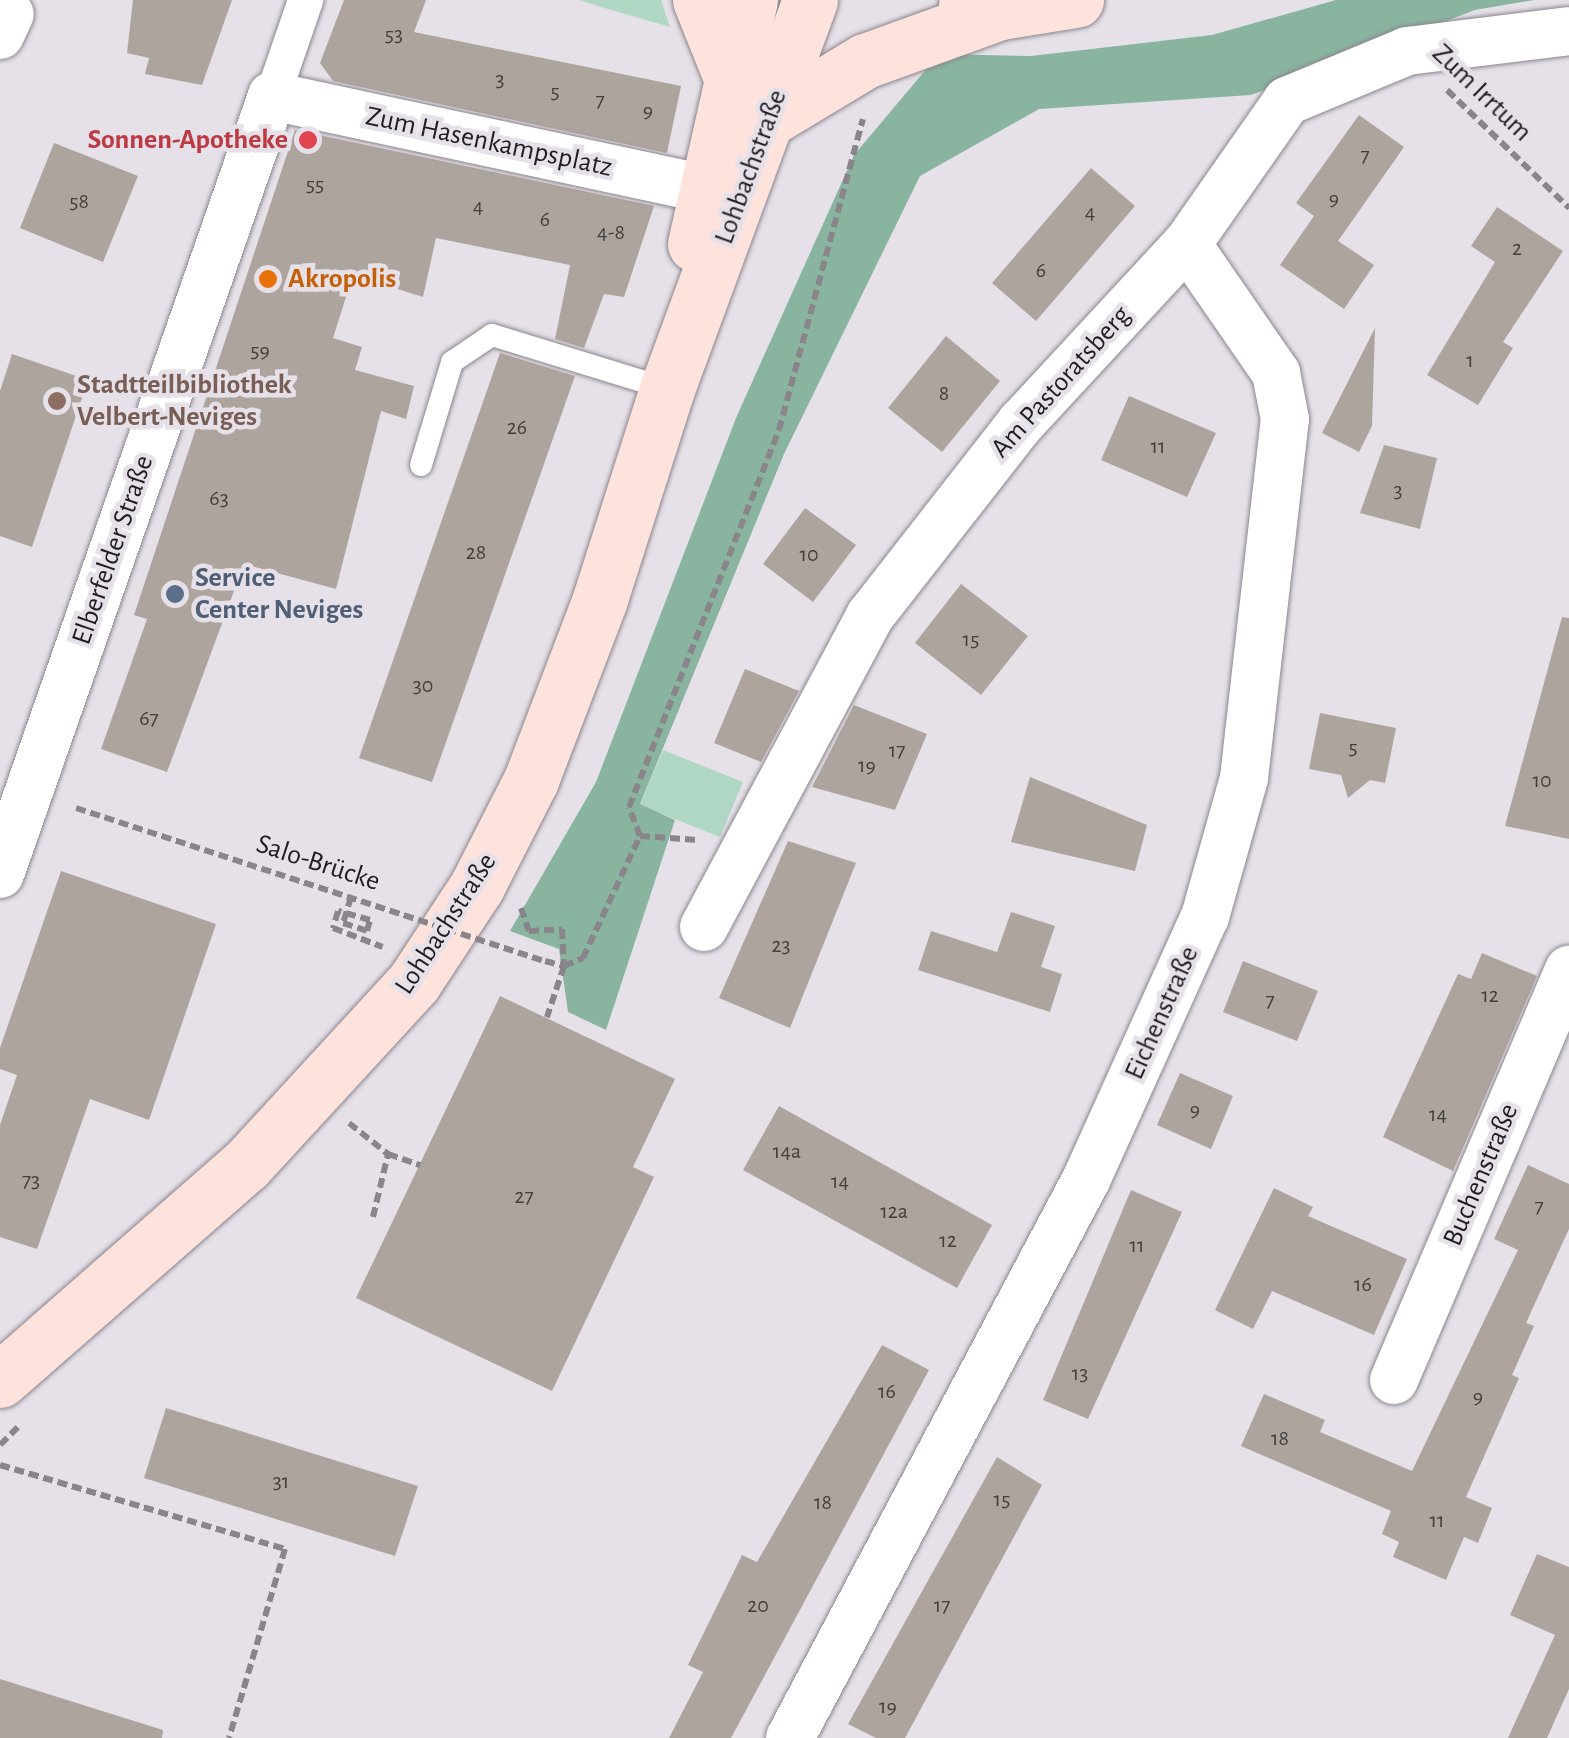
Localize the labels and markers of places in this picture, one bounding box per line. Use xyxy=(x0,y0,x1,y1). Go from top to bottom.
place label: Sonnen-Apotheke xyxy=(87,123,288,157)
marker: Sonnen-Apotheke xyxy=(297,129,319,151)
place label: Akropolis xyxy=(288,262,396,296)
marker: Akropolis xyxy=(257,268,279,290)
place label: Stadtteilbibliothek Velbert-Neviges xyxy=(77,368,292,434)
marker: Stadtteilbibliothek Velbert-Neviges xyxy=(46,390,68,412)
place label: Service Center Neviges xyxy=(195,561,363,627)
marker: Service Center Neviges xyxy=(164,583,186,605)

